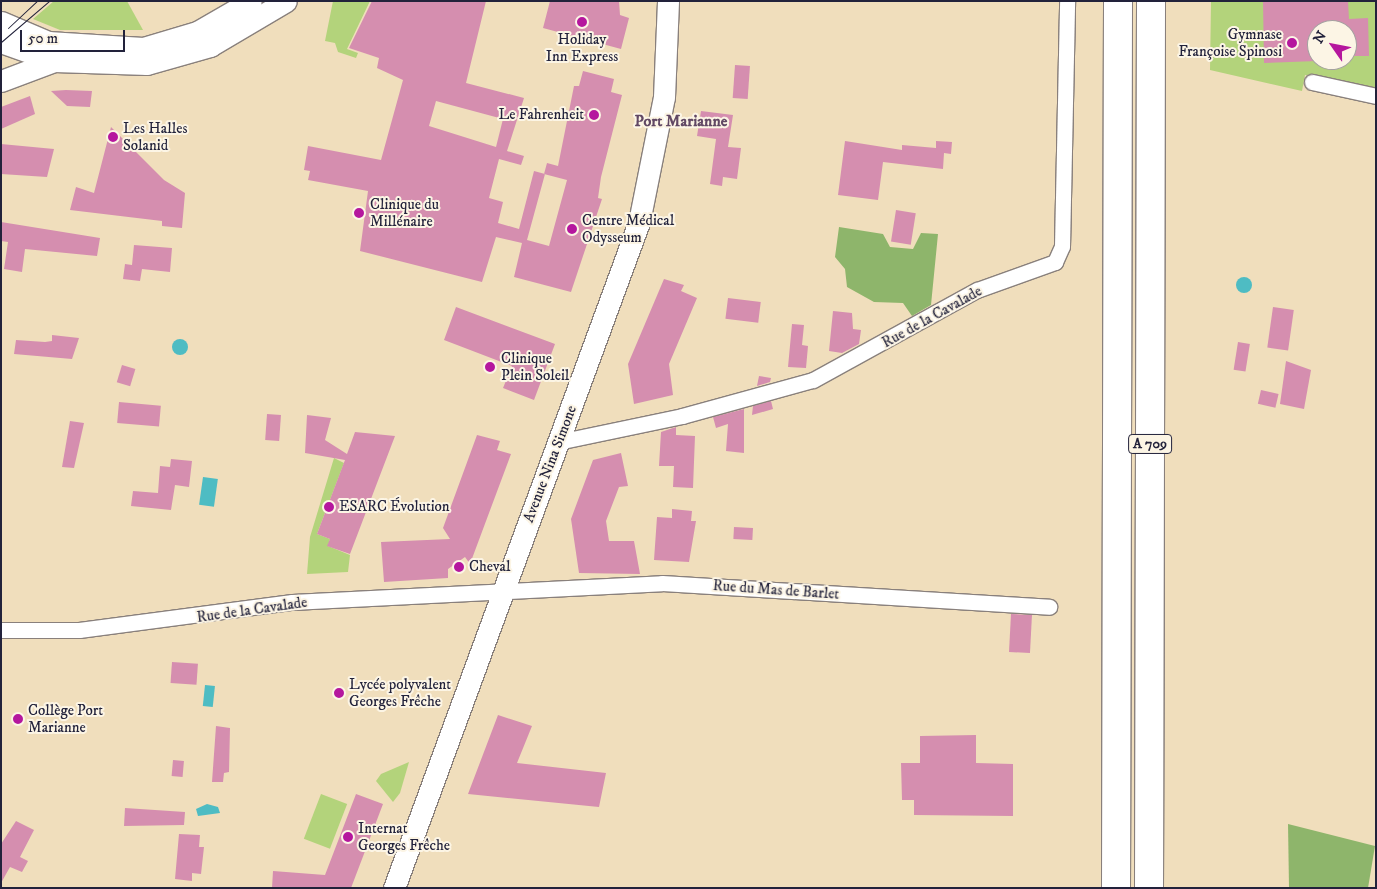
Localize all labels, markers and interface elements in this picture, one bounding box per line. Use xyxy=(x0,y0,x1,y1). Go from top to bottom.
marker: Holiday Inn Express xyxy=(576,16,588,28)
scale bar xyxy=(22,20,128,52)
north arrow xyxy=(1307,20,1357,70)
place label: Gymnase Françoise Spinosi xyxy=(1179,25,1282,60)
text: N xyxy=(1310,28,1331,47)
text: 50 m xyxy=(28,29,58,48)
place label: Holiday Inn Express xyxy=(546,30,618,65)
marker: Gymnase Françoise Spinosi xyxy=(1286,37,1298,49)
place label: Le Fahrenheit xyxy=(499,106,584,124)
marker: Le Fahrenheit xyxy=(588,109,600,121)
district label: Port Marianne xyxy=(635,111,727,131)
place label: Les Halles Solanid xyxy=(123,119,187,154)
marker: Les Halles Solanid xyxy=(107,131,119,143)
place label: Clinique du Millénaire xyxy=(370,195,439,230)
marker: Clinique du Millénaire xyxy=(352,206,366,220)
place label: Centre Médical Odysseum xyxy=(582,211,674,246)
marker: Centre Médical Odysseum xyxy=(566,223,578,235)
street label: Rue de la Cavalade xyxy=(879,282,985,352)
place label: Clinique Plein Soleil xyxy=(501,349,569,384)
marker: Clinique Plein Soleil xyxy=(483,360,497,374)
street label: Avenue Nina Simone xyxy=(519,403,581,525)
road number: A 709 xyxy=(1128,432,1172,456)
place label: ESARC Évolution xyxy=(339,498,450,516)
marker: ESARC Évolution xyxy=(323,501,335,513)
place label: Cheval xyxy=(469,558,510,576)
marker: Cheval xyxy=(453,561,465,573)
street label: Rue du Mas de Barlet xyxy=(712,577,840,603)
street label: Rue de la Cavalade xyxy=(196,593,308,627)
place label: Lycée polyvalent Georges Frêche xyxy=(349,675,451,710)
marker: Lycée polyvalent Georges Frêche xyxy=(333,687,345,699)
place label: Collège Port Marianne xyxy=(28,701,103,736)
marker: Collège Port Marianne xyxy=(12,713,24,725)
place label: Internat Georges Frêche xyxy=(358,819,450,854)
marker: Internat Georges Frêche xyxy=(342,831,354,843)

